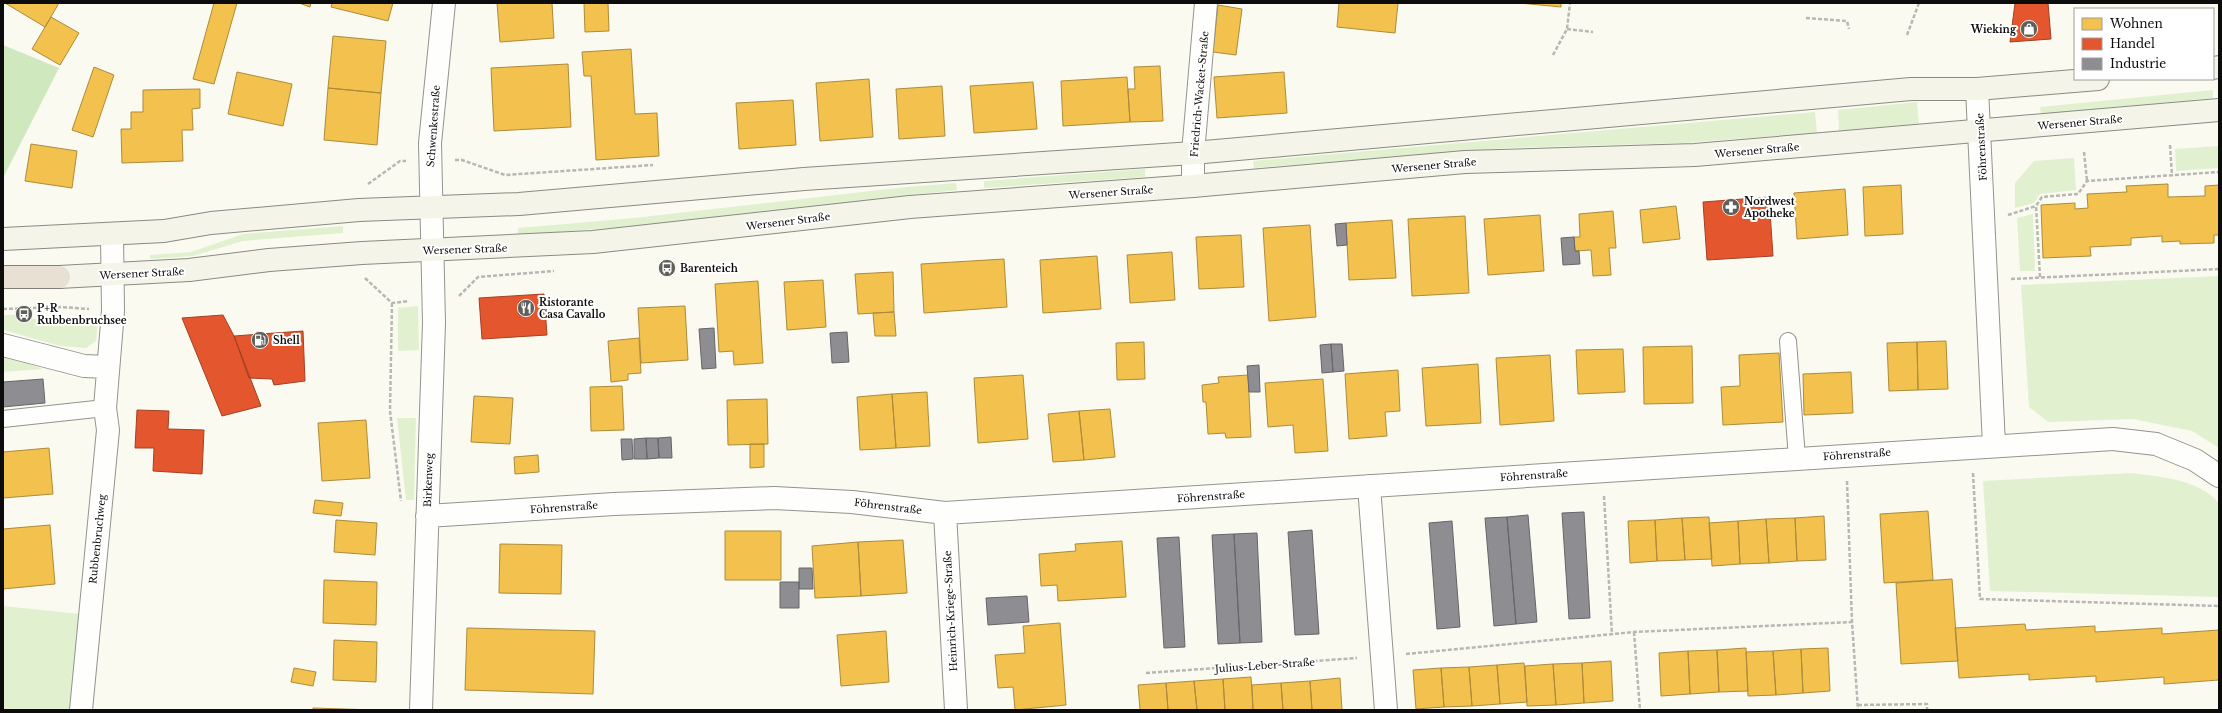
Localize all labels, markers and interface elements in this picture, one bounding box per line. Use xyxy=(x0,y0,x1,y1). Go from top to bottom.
legend xyxy=(2074,8,2214,80)
text: Wohnen xyxy=(2109,16,2163,31)
shop icon: Wieking xyxy=(2019,19,2039,39)
place label: Wieking xyxy=(1970,23,2017,36)
street label: Friedrich-Wacket-Straße xyxy=(1188,30,1212,158)
text: Handel xyxy=(2110,36,2155,51)
text: Industrie xyxy=(2110,56,2166,71)
street label: Schwenkestraße xyxy=(424,84,443,167)
street label: Föhrenstraße xyxy=(1973,112,1990,181)
street label: Wersener Straße xyxy=(2036,112,2123,133)
street label: Wersener Straße xyxy=(1713,140,1800,161)
street label: Wersener Straße xyxy=(1390,155,1477,176)
street label: Wersener Straße xyxy=(1067,183,1154,202)
place label: Nordwest Apotheke xyxy=(1743,195,1795,220)
pharmacy icon: Nordwest Apotheke xyxy=(1721,197,1741,217)
street label: Wersener Straße xyxy=(744,210,831,233)
street label: Wersener Straße xyxy=(421,242,508,258)
bus stop icon: Barenteich xyxy=(657,258,677,278)
place label: Barenteich xyxy=(680,262,739,275)
street label: Wersener Straße xyxy=(98,265,185,282)
place label: Ristorante Casa Cavallo xyxy=(539,296,606,321)
restaurant icon: Ristorante Casa Cavallo xyxy=(516,298,536,318)
place label: P+R Rubbenbruchsee xyxy=(37,302,127,327)
bus stop icon: P+R Rubbenbruchsee xyxy=(14,304,34,324)
fuel station icon: Shell xyxy=(250,330,270,350)
place label: Shell xyxy=(273,334,300,347)
street label: Föhrenstraße xyxy=(1823,446,1892,463)
street label: Birkenweg xyxy=(421,452,436,507)
street label: Föhrenstraße xyxy=(1500,467,1569,484)
street label: Föhrenstraße xyxy=(1177,488,1246,505)
street label: Rubbenbruchweg xyxy=(86,492,109,585)
street label: Föhrenstraße xyxy=(853,496,923,517)
street label: Föhrenstraße xyxy=(530,499,599,516)
street label: Heinrich-Kriege-Straße xyxy=(941,550,960,672)
street label: Julius-Leber-Straße xyxy=(1213,656,1316,676)

